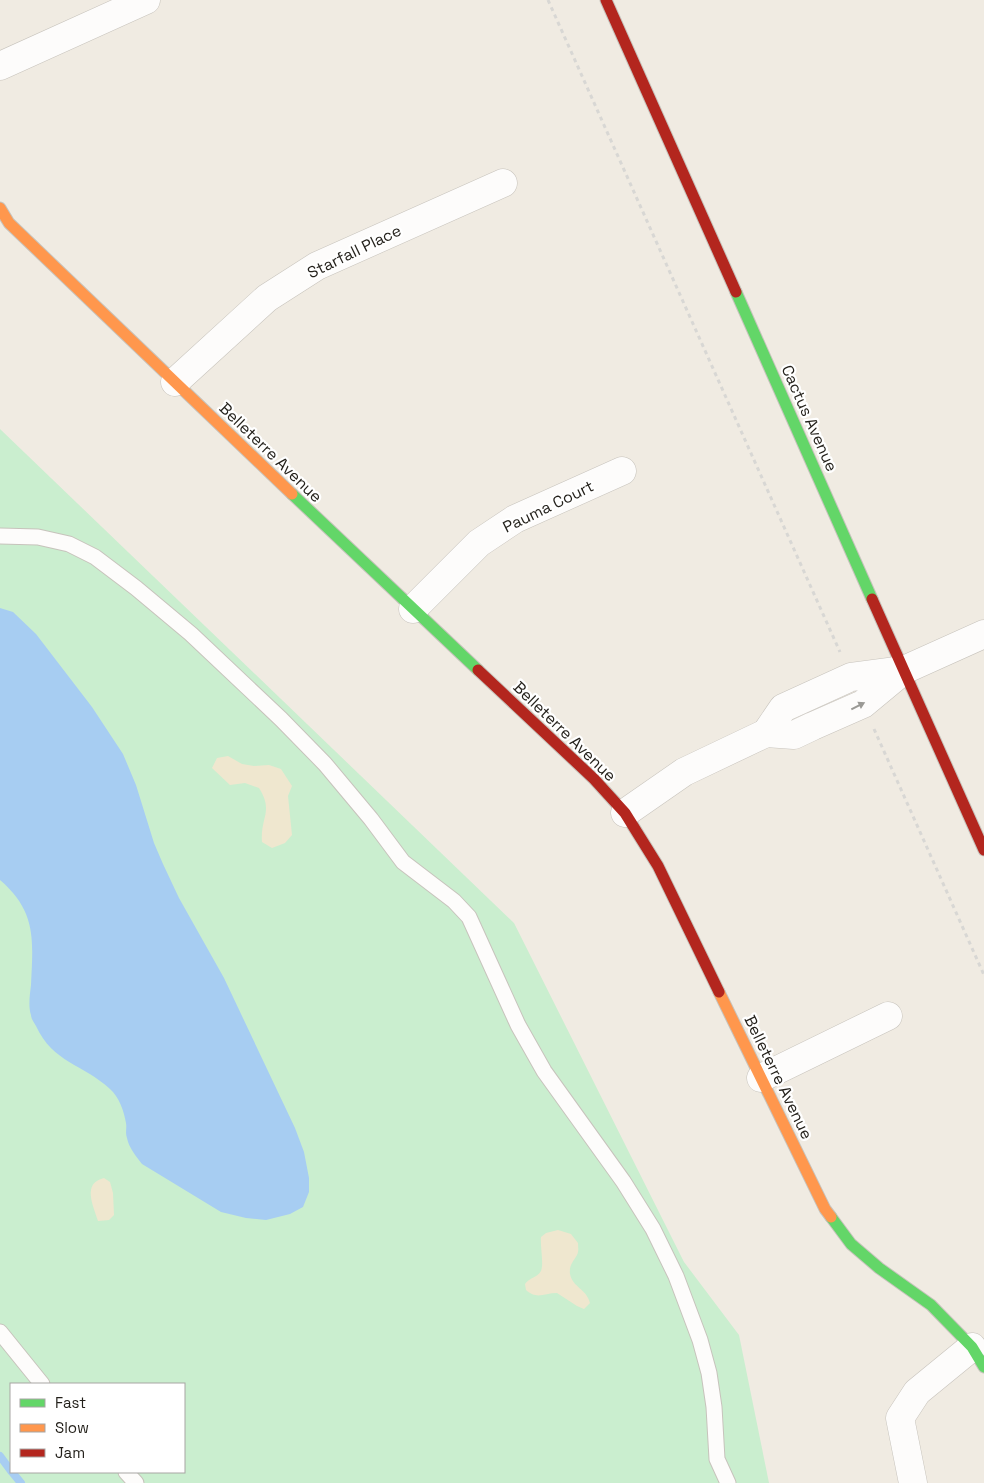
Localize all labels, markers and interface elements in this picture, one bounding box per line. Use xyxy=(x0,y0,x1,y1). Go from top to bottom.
street label: Starfall Place xyxy=(304,220,405,283)
street label: Cactus Avenue xyxy=(777,362,842,475)
street label: Belleterre Avenue xyxy=(215,398,327,507)
street label: Pauma Court xyxy=(499,475,597,538)
street label: Belleterre Avenue xyxy=(509,677,621,786)
one-way arrow xyxy=(850,702,865,710)
street label: Belleterre Avenue xyxy=(739,1012,818,1143)
legend xyxy=(10,1383,185,1473)
text: Fast xyxy=(55,1393,86,1412)
text: Slow xyxy=(55,1418,89,1437)
text: Jam xyxy=(55,1443,85,1462)

